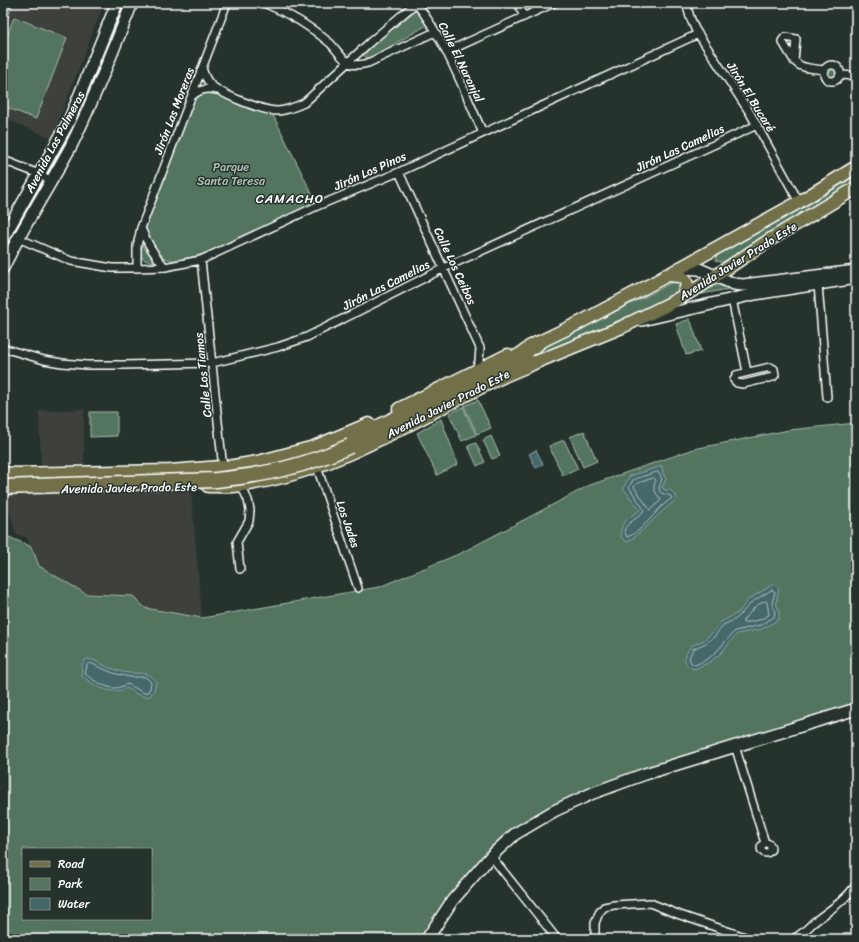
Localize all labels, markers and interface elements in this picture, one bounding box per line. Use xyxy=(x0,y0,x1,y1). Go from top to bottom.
street label: Calle El Naranjal xyxy=(432,18,490,107)
street label: Jirón El Bucaré xyxy=(720,56,781,137)
street label: Jirón Las Moreras xyxy=(147,64,201,159)
street label: Avenida Las Palmeras xyxy=(18,87,91,198)
street label: Jirón Las Camelias xyxy=(631,118,728,179)
street label: Jirón Los Pinos xyxy=(329,145,410,197)
park label: Parque Santa Teresa xyxy=(197,156,266,192)
district label: CAMACHO xyxy=(256,187,324,210)
street label: Avenida Javier Prado Este xyxy=(674,216,802,307)
street label: Calle Los Ceibos xyxy=(427,223,483,309)
street label: Jirón Las Camelias xyxy=(338,254,434,317)
street label: Calle Los Tiamos xyxy=(188,331,218,418)
street label: Avenida Javier Prado Este xyxy=(382,363,514,445)
street label: Avenida Javier Prado Este xyxy=(60,476,197,500)
street label: Los Jades xyxy=(330,497,366,551)
legend xyxy=(22,848,152,920)
text: Road xyxy=(58,853,85,875)
text: Park xyxy=(58,873,83,895)
text: Water xyxy=(58,893,91,915)

